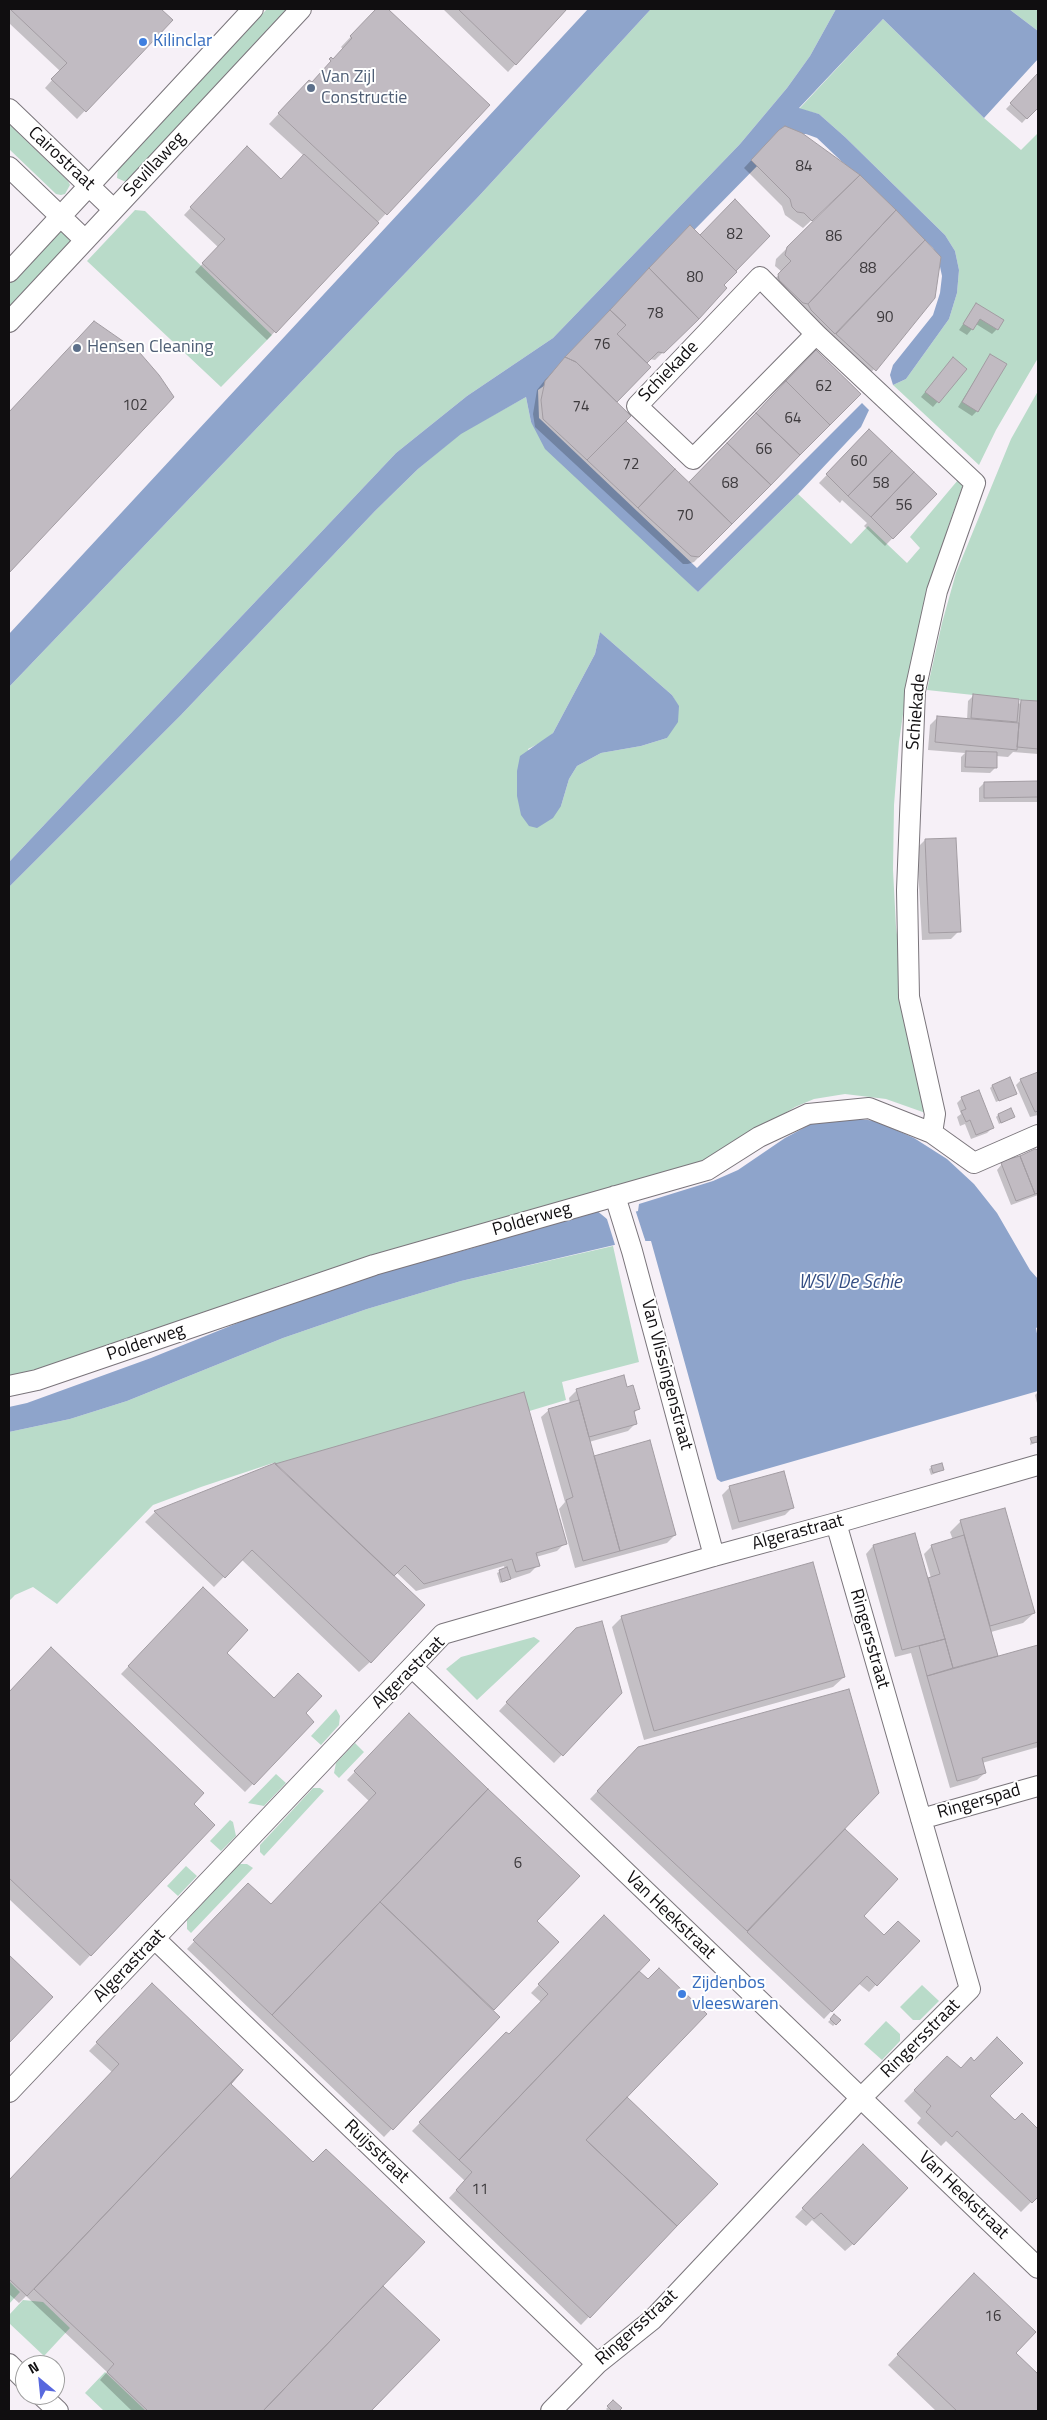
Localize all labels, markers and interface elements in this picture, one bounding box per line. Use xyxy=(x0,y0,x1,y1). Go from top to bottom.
place label: Kilinclar xyxy=(153,31,212,53)
marker: Kilinclar xyxy=(137,36,149,48)
place label: Van Zijl Constructie xyxy=(321,67,407,110)
marker: Van Zijl Constructie xyxy=(305,82,317,94)
street label: Cairostraat xyxy=(23,123,99,195)
street label: Sevillaweg xyxy=(120,128,190,202)
house number: 84 xyxy=(796,158,812,176)
house number: 82 xyxy=(727,226,743,244)
house number: 86 xyxy=(826,228,842,246)
house number: 88 xyxy=(860,260,876,278)
house number: 80 xyxy=(687,269,703,287)
house number: 78 xyxy=(647,305,663,323)
house number: 90 xyxy=(877,309,893,327)
house number: 76 xyxy=(594,336,610,354)
place label: Hensen Cleaning xyxy=(87,337,213,359)
street label: Schiekade xyxy=(635,337,703,407)
marker: Hensen Cleaning xyxy=(71,342,83,354)
house number: 62 xyxy=(816,378,832,396)
house number: 102 xyxy=(122,397,148,415)
house number: 74 xyxy=(573,398,589,416)
house number: 64 xyxy=(785,410,801,428)
house number: 66 xyxy=(756,441,772,459)
house number: 60 xyxy=(851,453,867,471)
house number: 72 xyxy=(623,456,639,474)
house number: 68 xyxy=(722,475,738,493)
house number: 58 xyxy=(873,475,889,493)
house number: 56 xyxy=(896,497,912,515)
house number: 70 xyxy=(677,507,693,525)
street label: Schiekade xyxy=(903,673,931,751)
street label: Polderweg xyxy=(490,1198,574,1242)
water label: WSV De Schie xyxy=(798,1272,902,1294)
street label: Van Vlissingenstraat xyxy=(636,1297,696,1453)
street label: Polderweg xyxy=(104,1320,188,1366)
street label: Algerastraat xyxy=(750,1510,846,1556)
street label: Ringersstraat xyxy=(844,1587,894,1691)
street label: Algerastraat xyxy=(368,1632,450,1714)
street label: Ringerspad xyxy=(935,1780,1023,1824)
house number: 6 xyxy=(514,1855,522,1873)
street label: Van Heekstraat xyxy=(621,1868,719,1964)
street label: Algerastraat xyxy=(90,1925,170,2007)
place label: Zijdenbos vleeswaren xyxy=(692,1973,779,2016)
marker: Zijdenbos vleeswaren xyxy=(676,1988,688,2000)
street label: Ringersstraat xyxy=(877,1995,965,2083)
street label: Ruijsstraat xyxy=(339,2116,413,2188)
street label: Van Heekstraat xyxy=(914,2148,1012,2244)
house number: 11 xyxy=(472,2181,488,2199)
street label: Ringersstraat xyxy=(592,2286,682,2370)
house number: 16 xyxy=(985,2308,1001,2326)
north arrow xyxy=(15,2355,65,2405)
text: N xyxy=(24,2356,42,2379)

